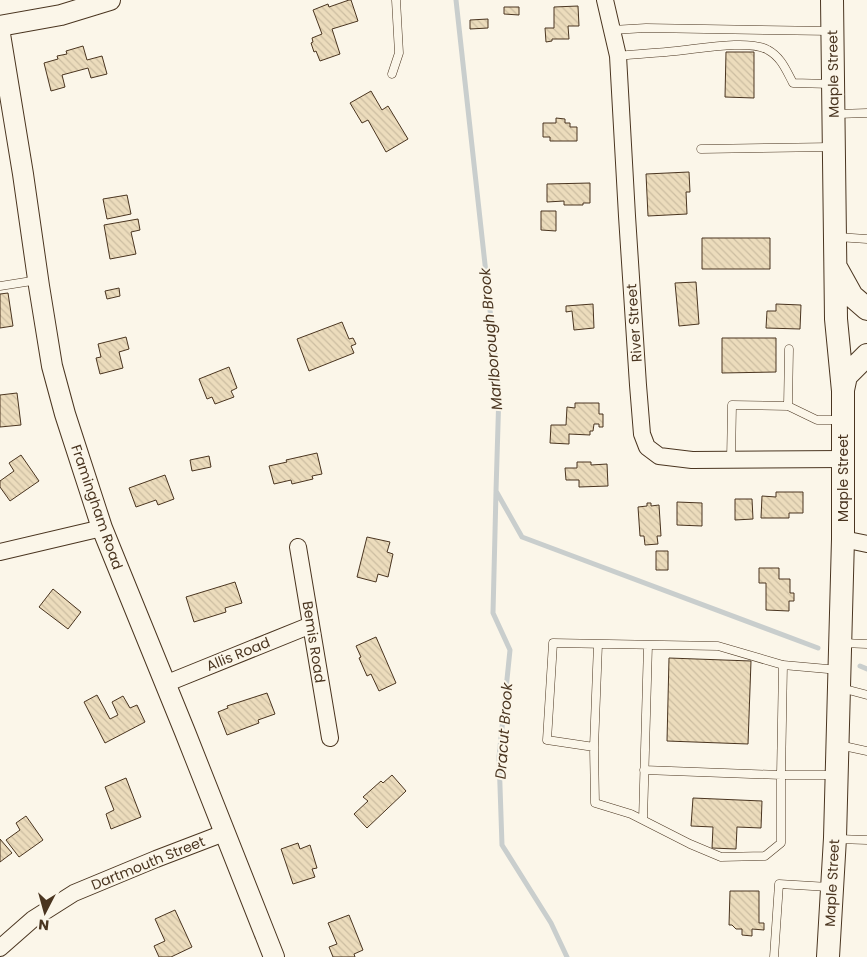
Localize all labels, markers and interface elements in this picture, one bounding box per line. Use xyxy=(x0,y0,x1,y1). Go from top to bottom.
street label: Maple Street xyxy=(822,30,844,118)
water label: Marlborough Brook xyxy=(474,266,507,411)
street label: River Street xyxy=(621,283,647,363)
street label: Maple Street xyxy=(833,434,853,522)
street label: Framingham Road xyxy=(66,442,128,572)
street label: Bemis Road xyxy=(298,600,330,684)
street label: Allis Road xyxy=(203,632,273,676)
water label: Dracut Brook xyxy=(490,681,517,780)
street label: Dartmouth Street xyxy=(88,831,208,895)
street label: Maple Street xyxy=(820,839,844,927)
north arrow xyxy=(20,887,70,937)
text: N xyxy=(37,914,50,935)

